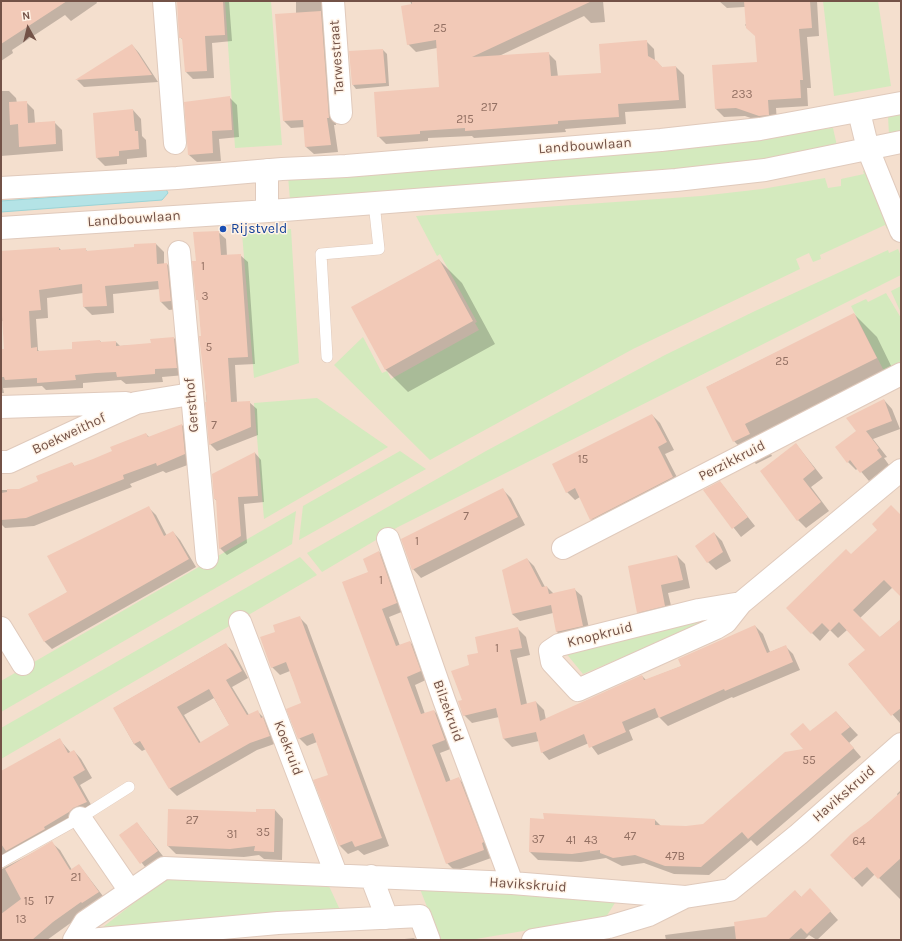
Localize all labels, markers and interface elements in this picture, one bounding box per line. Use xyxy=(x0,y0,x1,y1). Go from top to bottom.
north arrow xyxy=(8,8,48,48)
text: N xyxy=(21,9,31,23)
street label: Tarwestraat xyxy=(326,19,348,95)
house number: 25 xyxy=(433,22,447,36)
house number: 233 xyxy=(731,88,753,102)
house number: 217 xyxy=(481,101,497,115)
house number: 215 xyxy=(456,113,474,127)
street label: Landbouwlaan xyxy=(538,134,632,158)
street label: Landbouwlaan xyxy=(87,207,181,231)
place label: Rijstveld xyxy=(231,221,287,237)
marker: Rijstveld xyxy=(218,224,228,234)
house number: 1 xyxy=(201,260,205,274)
house number: 3 xyxy=(201,290,209,304)
house number: 5 xyxy=(206,341,212,355)
house number: 25 xyxy=(775,355,789,369)
street label: Gersthof xyxy=(181,377,203,433)
street label: Boekweithof xyxy=(30,410,108,458)
house number: 7 xyxy=(211,419,217,433)
street label: Perzikkruid xyxy=(696,437,768,485)
house number: 15 xyxy=(578,453,588,467)
house number: 7 xyxy=(463,510,469,524)
house number: 1 xyxy=(415,535,419,549)
house number: 1 xyxy=(379,574,383,588)
street label: Knopkruid xyxy=(566,619,634,651)
house number: 1 xyxy=(495,642,499,656)
street label: Bilzekruid xyxy=(429,678,467,744)
street label: Koekruid xyxy=(270,718,306,778)
house number: 55 xyxy=(802,754,816,768)
street label: Havikskruid xyxy=(809,762,879,826)
house number: 27 xyxy=(186,814,198,828)
house number: 35 xyxy=(256,826,270,840)
house number: 31 xyxy=(226,828,238,842)
house number: 47 xyxy=(624,830,636,844)
house number: 37 xyxy=(532,833,544,847)
house number: 41 xyxy=(566,834,576,848)
house number: 43 xyxy=(584,834,598,848)
house number: 64 xyxy=(852,835,866,849)
house number: 47B xyxy=(665,850,685,864)
house number: 21 xyxy=(71,871,81,885)
street label: Havikskruid xyxy=(489,874,567,896)
house number: 17 xyxy=(44,894,54,908)
house number: 15 xyxy=(24,895,34,909)
house number: 13 xyxy=(15,913,27,927)

